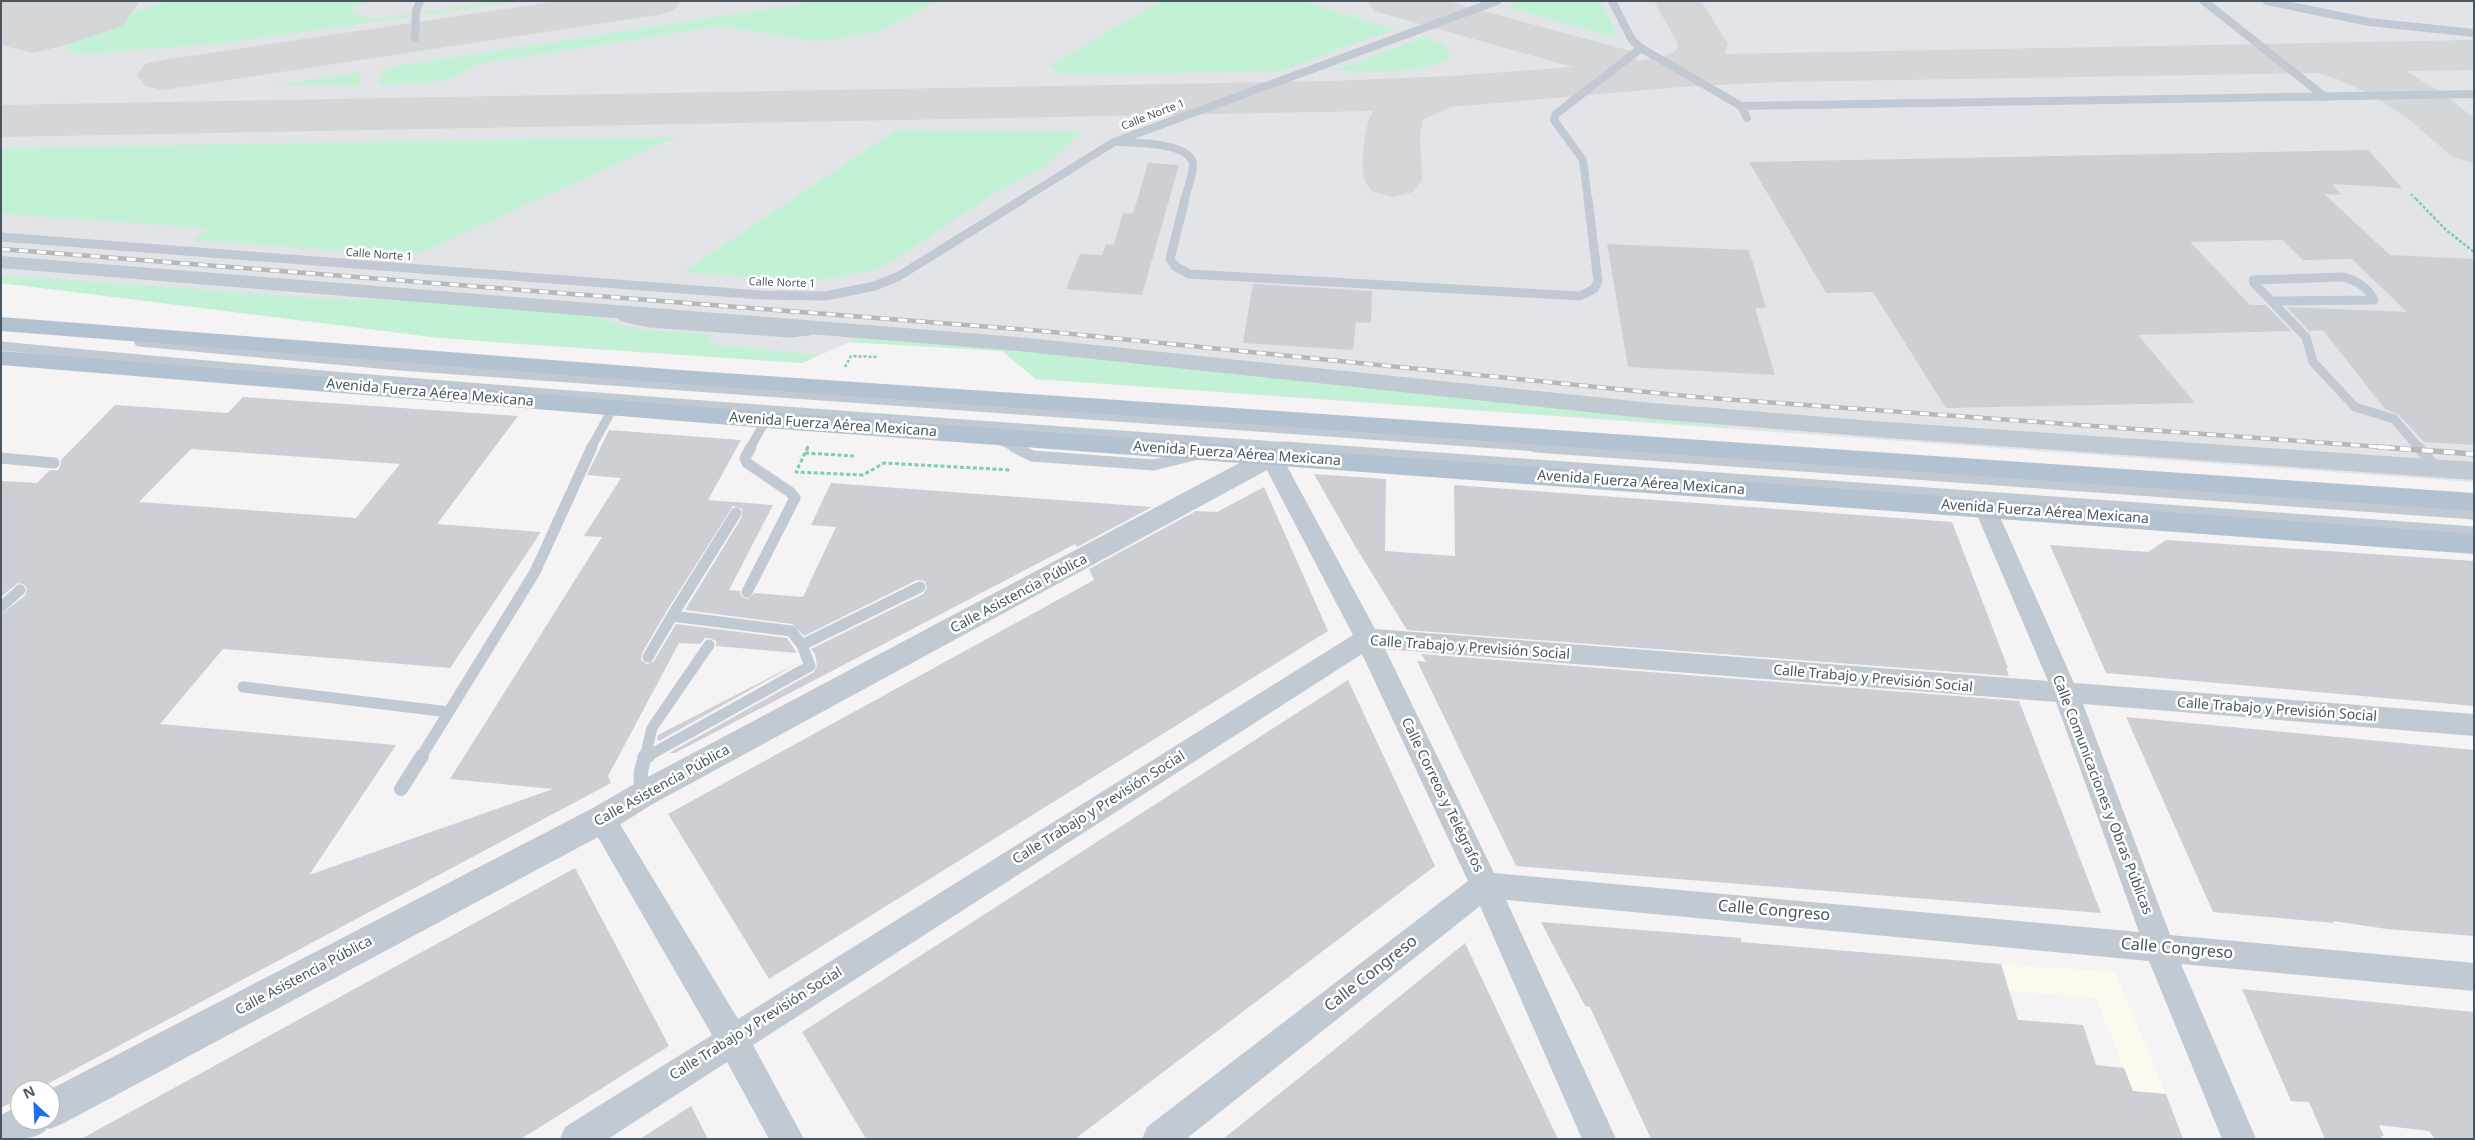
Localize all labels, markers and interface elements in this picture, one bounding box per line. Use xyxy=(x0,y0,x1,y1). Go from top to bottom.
street label: Calle Norte 1 xyxy=(1119,97,1187,133)
street label: Calle Norte 1 xyxy=(345,246,413,264)
street label: Calle Norte 1 xyxy=(748,275,816,291)
street label: Avenida Fuerza Aérea Mexicana xyxy=(326,376,534,410)
street label: Avenida Fuerza Aérea Mexicana xyxy=(729,409,937,441)
street label: Avenida Fuerza Aérea Mexicana xyxy=(1133,438,1341,470)
street label: Avenida Fuerza Aérea Mexicana xyxy=(1537,467,1745,499)
street label: Avenida Fuerza Aérea Mexicana xyxy=(1941,496,2149,528)
street label: Calle Asistencia Pública xyxy=(948,551,1090,637)
street label: Calle Trabajo y Previsión Social xyxy=(1370,633,1570,663)
street label: Calle Trabajo y Previsión Social xyxy=(1773,662,1973,696)
street label: Calle Comunicaciones y Obras Públicas xyxy=(2048,673,2156,917)
street label: Calle Trabajo y Previsión Social xyxy=(2177,695,2377,725)
street label: Calle Correos y Telégrafos xyxy=(1397,715,1487,875)
street label: Calle Asistencia Pública xyxy=(591,742,733,830)
street label: Calle Trabajo y Previsión Social xyxy=(1010,748,1188,868)
street label: Calle Congreso xyxy=(1717,897,1831,925)
street label: Calle Congreso xyxy=(1321,932,1421,1016)
street label: Calle Asistencia Pública xyxy=(233,933,375,1019)
street label: Calle Congreso xyxy=(2120,935,2234,963)
street label: Calle Trabajo y Previsión Social xyxy=(667,964,845,1084)
north arrow xyxy=(10,1080,60,1130)
text: N xyxy=(20,1081,38,1103)

